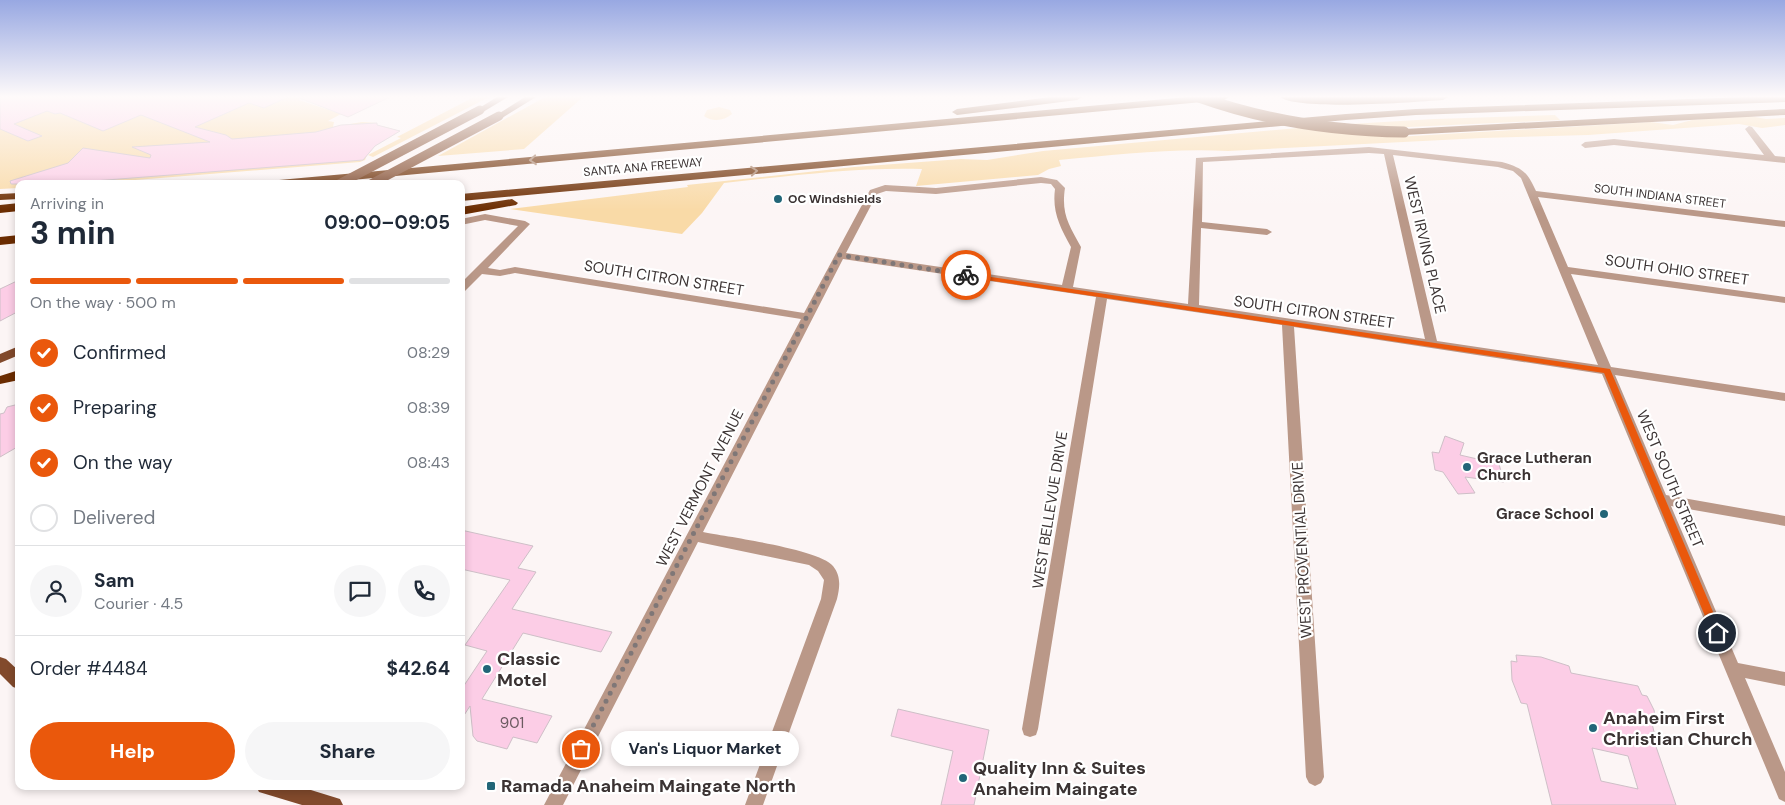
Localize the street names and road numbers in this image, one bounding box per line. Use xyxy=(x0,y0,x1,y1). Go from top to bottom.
street label: SANTA ANA FREEWAY xyxy=(583,154,703,180)
street label: WEST IRVING PLACE xyxy=(1399,174,1451,316)
street label: SOUTH INDIANA STREET xyxy=(1593,180,1727,212)
street label: SOUTH OHIO STREET xyxy=(1604,250,1750,290)
street label: SOUTH CITRON STREET xyxy=(583,255,745,301)
street label: SOUTH CITRON STREET xyxy=(1233,291,1395,333)
street label: WEST VERMONT AVENUE xyxy=(652,406,748,570)
street label: WEST SOUTH STREET xyxy=(1632,407,1708,551)
street label: WEST BELLEVUE DRIVE xyxy=(1028,430,1072,590)
street label: WEST PROVENTIAL DRIVE xyxy=(1287,461,1317,639)

